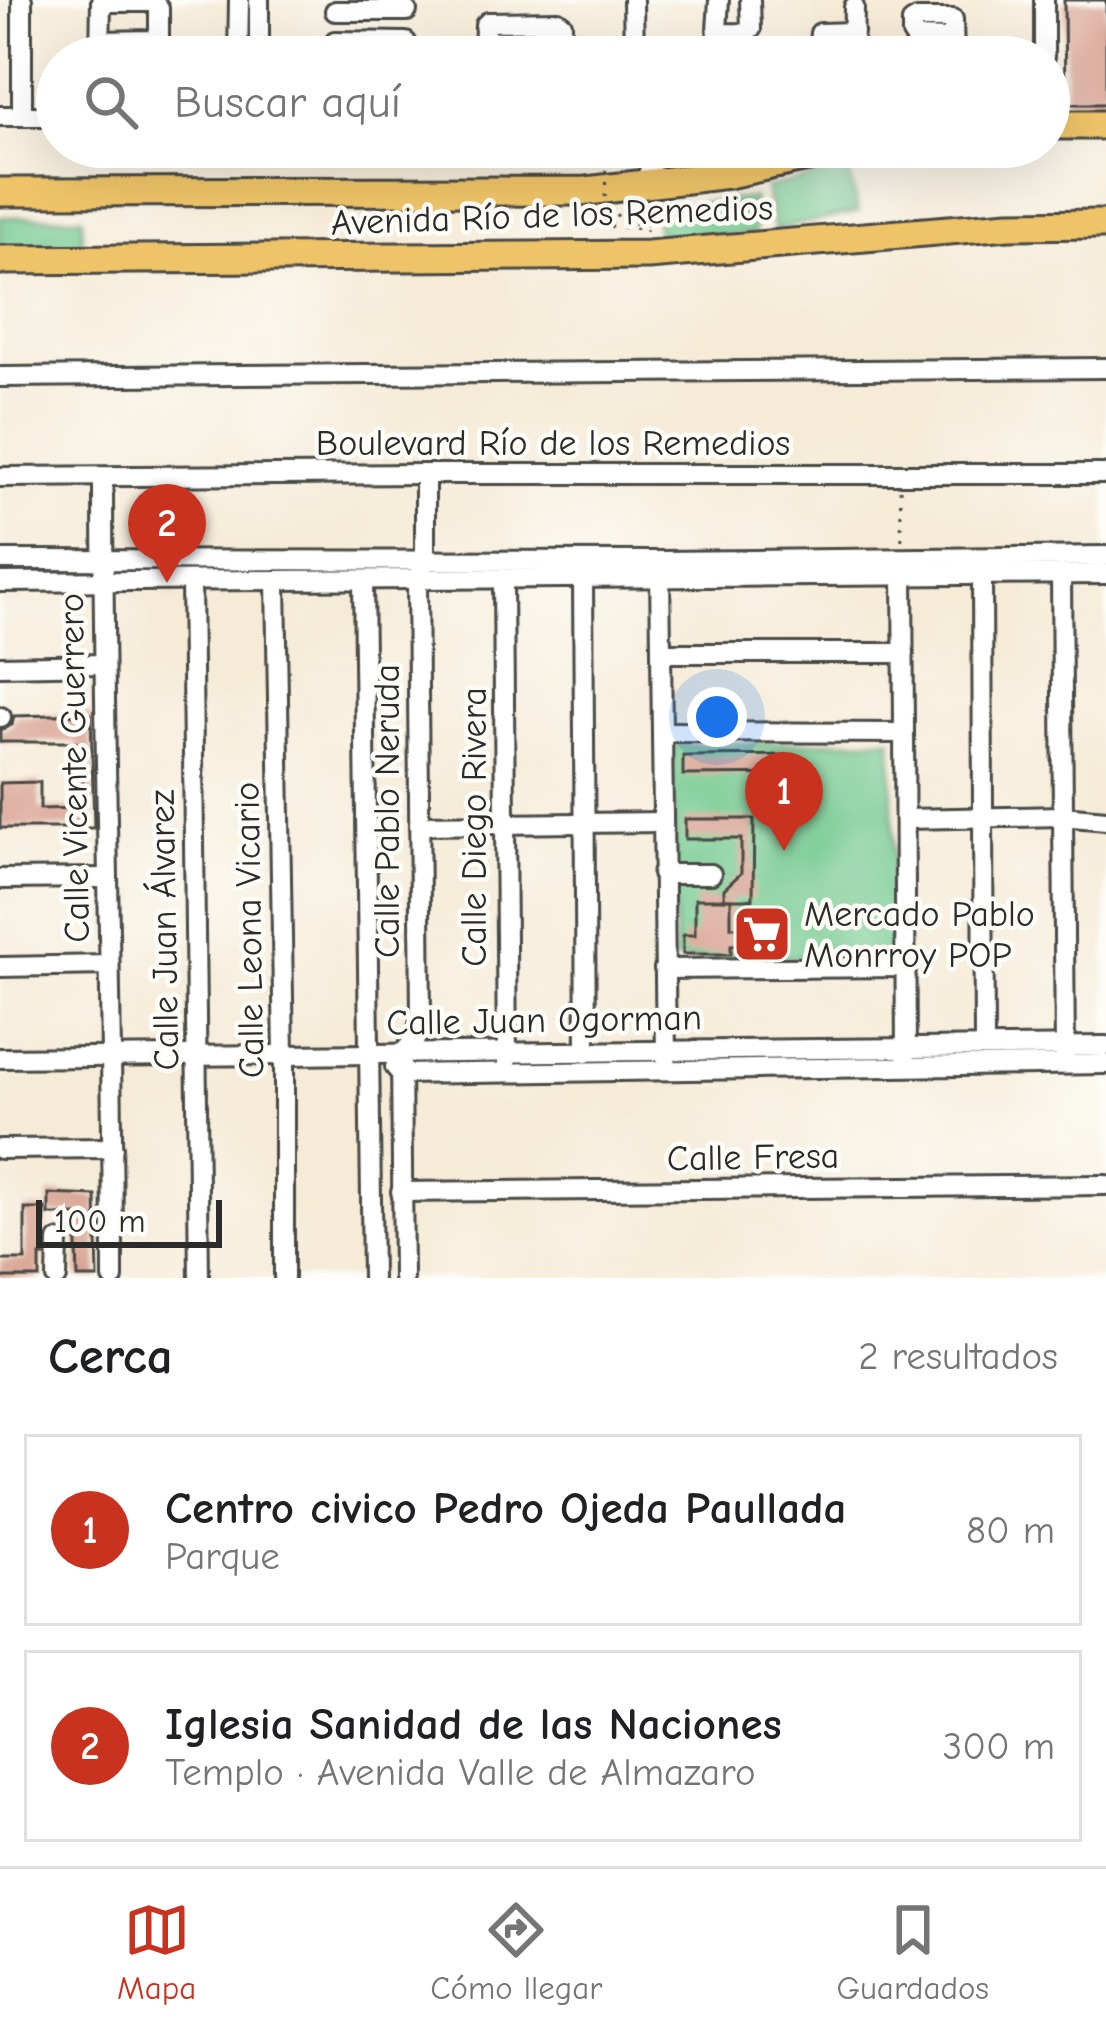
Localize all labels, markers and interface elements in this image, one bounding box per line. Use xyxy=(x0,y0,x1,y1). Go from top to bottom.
search box xyxy=(36,36,1070,168)
icon: search xyxy=(78,69,144,135)
text: Buscar aquí xyxy=(174,76,401,128)
street label: Avenida Río de los Remedios xyxy=(330,187,774,244)
street label: Boulevard Río de los Remedios xyxy=(316,423,790,464)
pin: 2 xyxy=(128,484,206,583)
street label: Calle Vicente Guerrero xyxy=(51,593,98,943)
street label: Calle Pablo Neruda xyxy=(367,664,408,958)
street label: Calle Diego Rivera xyxy=(454,687,495,967)
your location xyxy=(687,687,747,747)
pin: 1 xyxy=(745,752,823,851)
street label: Calle Leona Vicario xyxy=(226,781,273,1079)
street label: Calle Juan Álvarez xyxy=(141,789,187,1071)
place label: Mercado Pablo Monrroy POP xyxy=(804,894,1035,976)
supermarket icon: Mercado Pablo Monrroy POP xyxy=(731,903,793,965)
street label: Calle Juan Ogorman xyxy=(386,997,702,1044)
street label: Calle Fresa xyxy=(666,1135,840,1180)
scale bar xyxy=(36,1194,222,1247)
text: 100 m xyxy=(54,1202,146,1240)
text: Cerca xyxy=(48,1327,173,1386)
text: 2 resultados xyxy=(858,1334,1058,1379)
text: Centro civico Pedro Ojeda Paullada xyxy=(165,1482,846,1534)
text: 1 xyxy=(82,1508,98,1553)
text: 80 m xyxy=(966,1508,1055,1553)
text: Parque xyxy=(165,1534,280,1579)
text: Iglesia Sanidad de las Naciones xyxy=(165,1698,782,1750)
text: 2 xyxy=(80,1724,100,1769)
text: 300 m xyxy=(942,1724,1055,1769)
text: Templo · Avenida Valle de Almazaro xyxy=(165,1750,756,1795)
tab: Mapa xyxy=(117,1897,196,2007)
tab: Cómo llegar xyxy=(430,1897,602,2007)
tab: Guardados xyxy=(836,1897,989,2007)

